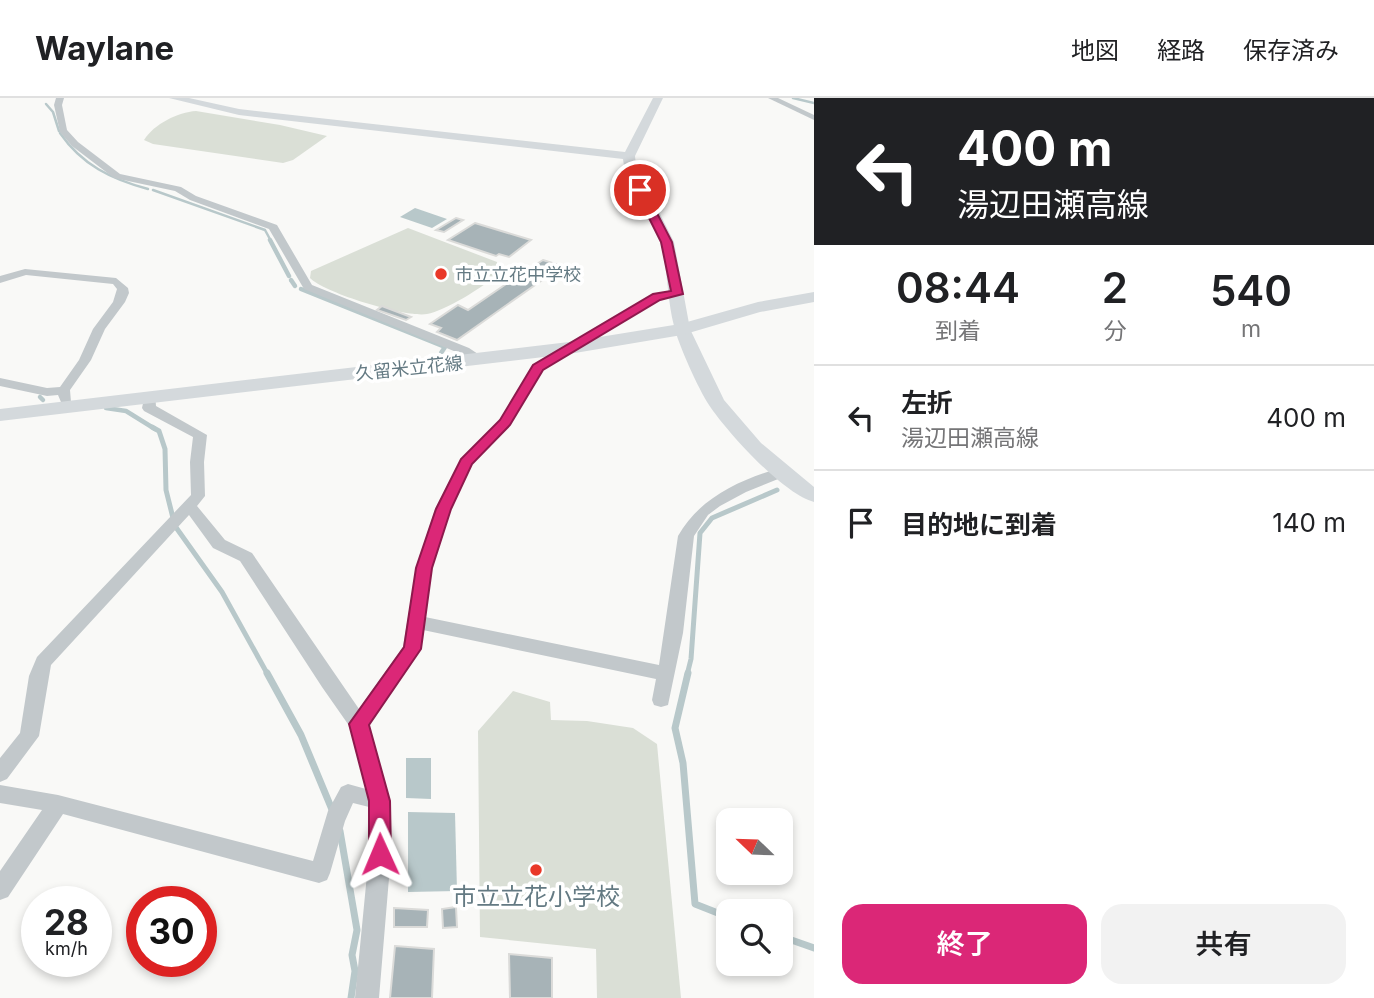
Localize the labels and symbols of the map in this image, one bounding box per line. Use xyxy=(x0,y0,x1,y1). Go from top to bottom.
pin xyxy=(610,160,670,220)
place label: 市立立花中学校 xyxy=(455,264,581,285)
marker: 市立立花中学校 xyxy=(433,266,449,282)
street label: 久留米立花線 xyxy=(354,352,464,384)
north arrow xyxy=(716,808,793,886)
position arrow xyxy=(343,817,417,891)
marker: 市立立花小学校 xyxy=(528,862,544,878)
place label: 市立立花小学校 xyxy=(452,882,620,911)
speed limit sign: 30 xyxy=(126,886,217,977)

